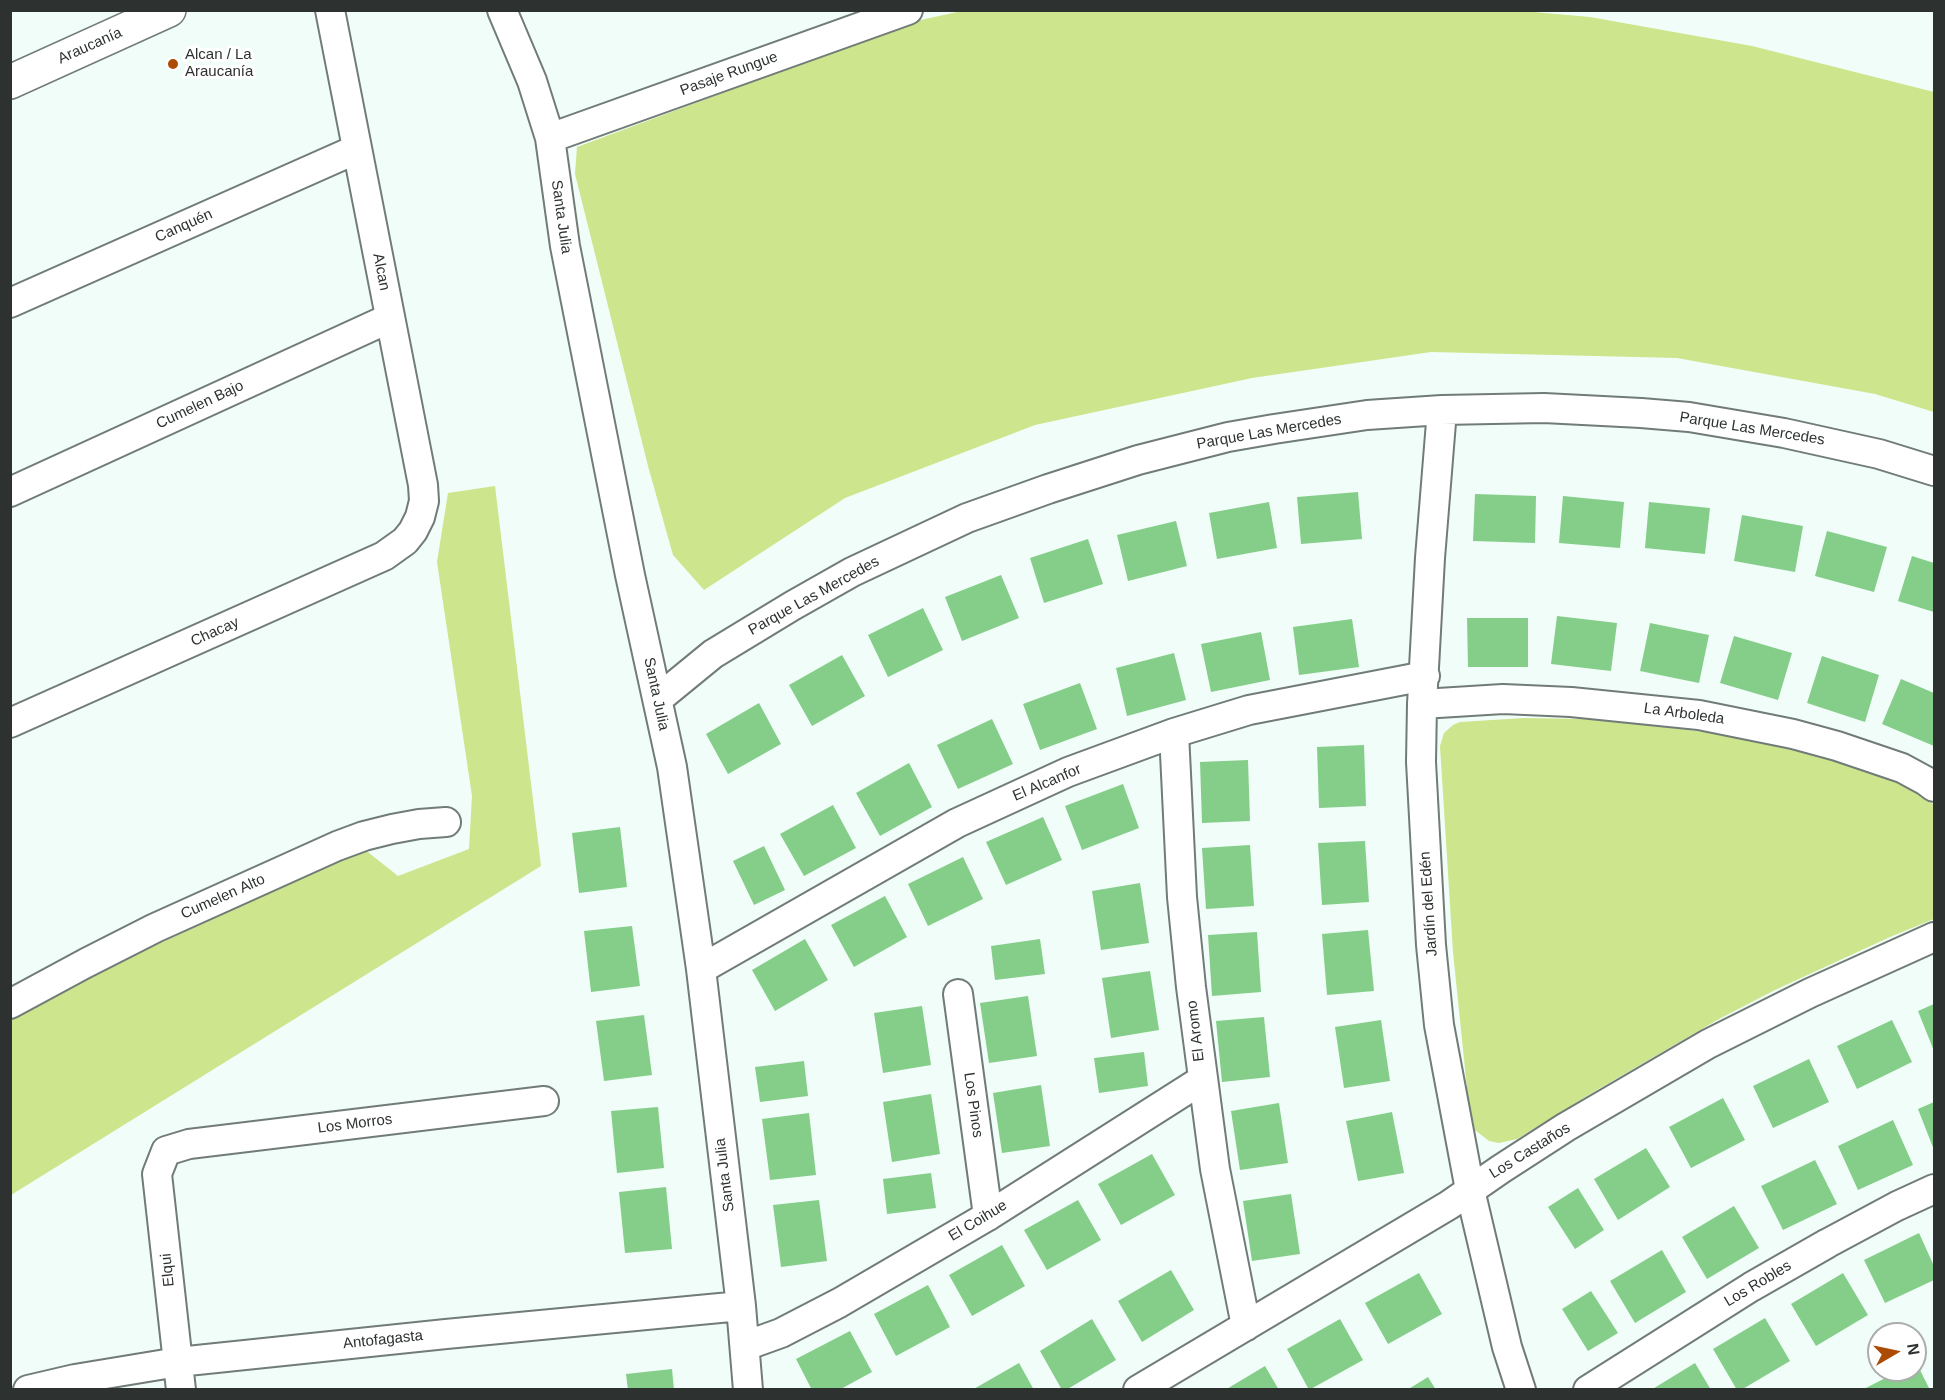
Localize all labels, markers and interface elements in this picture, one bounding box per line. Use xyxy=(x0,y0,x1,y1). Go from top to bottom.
street label: Araucanía xyxy=(55,24,125,68)
place label: Alcan / La Araucanía xyxy=(185,46,253,81)
street label: Pasaje Rungue xyxy=(678,48,780,100)
marker: Alcan / La Araucanía xyxy=(166,57,180,71)
street label: Santa Julia xyxy=(547,179,575,255)
street label: Canquén xyxy=(153,205,215,247)
street label: Alcan xyxy=(369,252,393,292)
street label: Cumelen Bajo xyxy=(154,377,246,433)
street label: Parque Las Mercedes xyxy=(1678,409,1826,449)
street label: Parque Las Mercedes xyxy=(1195,410,1343,454)
street label: Parque Las Mercedes xyxy=(745,553,883,639)
street label: Chacay xyxy=(188,613,242,651)
street label: Santa Julia xyxy=(639,656,673,732)
street label: La Arboleda xyxy=(1643,699,1725,729)
street label: El Alcanfor xyxy=(1010,761,1084,805)
street label: Jardín del Edén xyxy=(1416,851,1442,957)
street label: Cumelen Alto xyxy=(178,870,268,924)
street label: El Aromo xyxy=(1183,999,1209,1063)
street label: Los Pinos xyxy=(960,1071,986,1139)
street label: Los Morros xyxy=(317,1110,393,1138)
street label: Los Castaños xyxy=(1486,1119,1574,1183)
street label: Santa Julia xyxy=(712,1137,738,1213)
street label: El Coihue xyxy=(945,1197,1011,1245)
street label: Elqui xyxy=(157,1252,179,1288)
street label: Los Robles xyxy=(1721,1257,1795,1311)
north arrow xyxy=(1867,1322,1927,1382)
street label: Antofagasta xyxy=(342,1327,424,1353)
text: N xyxy=(1904,1342,1923,1356)

